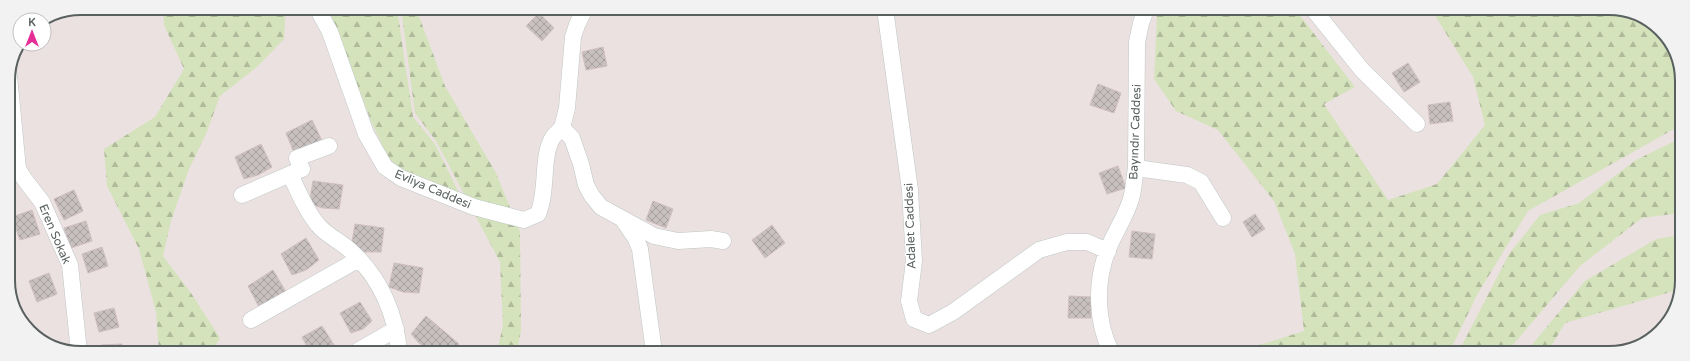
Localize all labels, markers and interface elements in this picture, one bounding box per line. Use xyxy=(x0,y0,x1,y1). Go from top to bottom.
north arrow xyxy=(12,12,52,52)
text: K xyxy=(28,16,36,29)
street label: Bayındır Caddesi xyxy=(1126,84,1144,180)
street label: Evliya Caddesi xyxy=(393,167,473,211)
street label: Adalet Caddesi xyxy=(901,183,919,269)
street label: Eren Sokak xyxy=(36,202,74,266)

